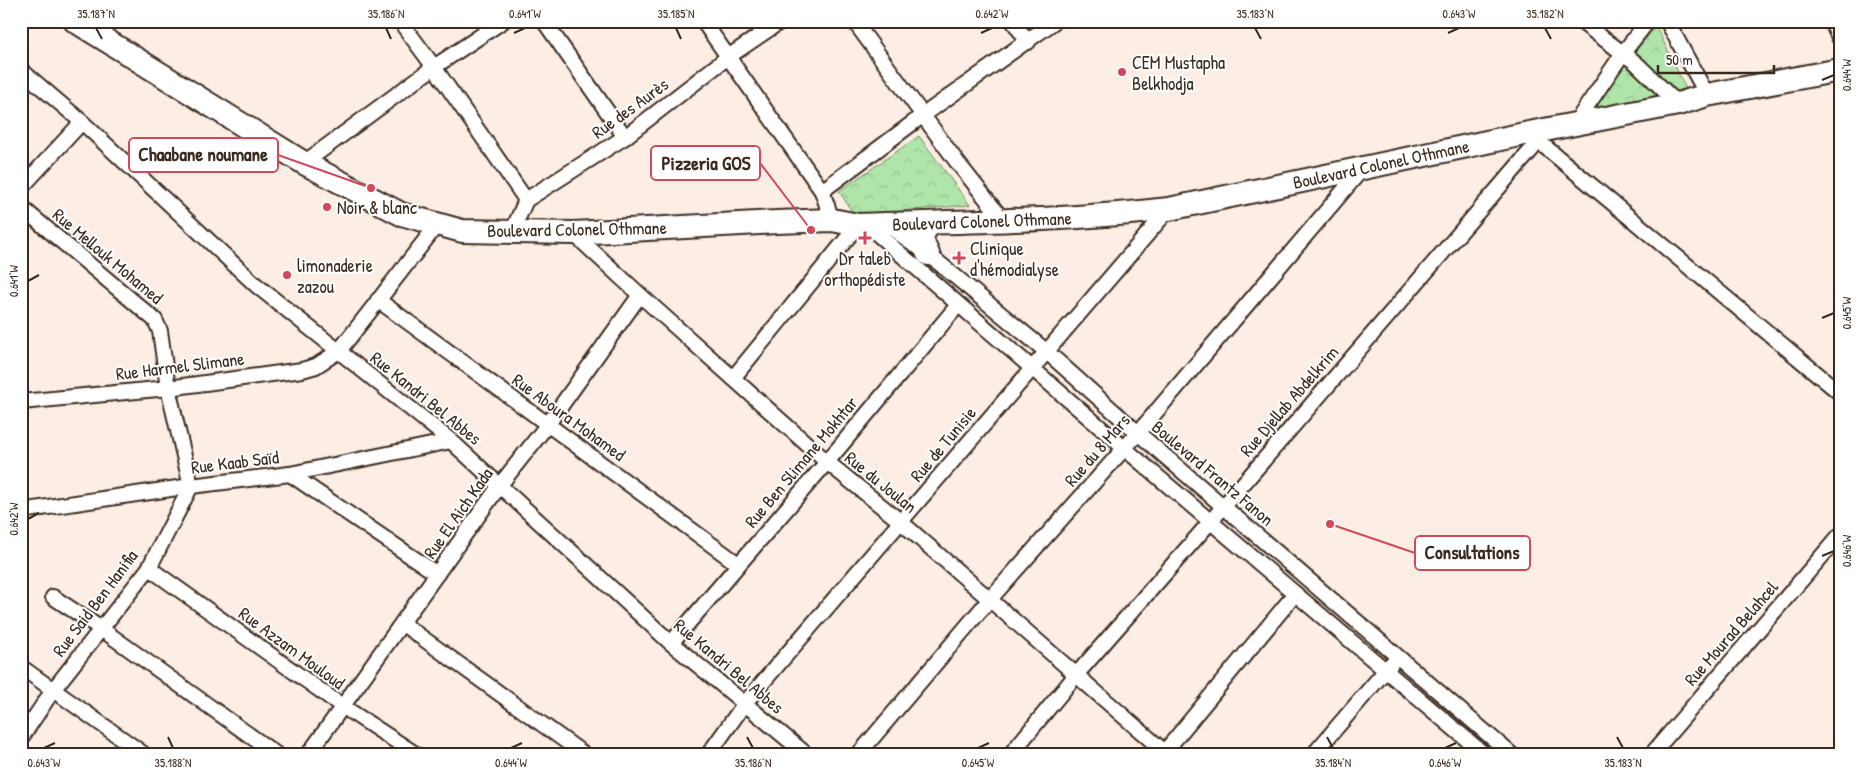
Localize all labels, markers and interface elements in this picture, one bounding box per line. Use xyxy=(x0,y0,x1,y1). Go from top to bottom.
text: 35.187°N xyxy=(77,5,115,22)
text: 35.186°N xyxy=(368,5,404,22)
text: 0.641°W xyxy=(509,5,541,22)
text: 35.185°N xyxy=(658,5,694,22)
text: 0.642°W xyxy=(975,5,1009,22)
text: 35.183°N xyxy=(1236,5,1274,22)
text: 0.643°W xyxy=(1443,5,1476,22)
text: 35.182°N xyxy=(1526,5,1564,22)
scale bar xyxy=(1658,42,1775,74)
text: 50 m xyxy=(1666,49,1693,70)
place label: CEM Mustapha Belkhodja xyxy=(1132,50,1225,96)
text: 0.644°W xyxy=(1838,58,1855,91)
marker: CEM Mustapha Belkhodja xyxy=(1116,66,1128,78)
street label: Rue des Aurès xyxy=(587,72,673,144)
street label: Boulevard Colonel Othmane xyxy=(1291,133,1471,195)
callout: Chaabane noumane xyxy=(129,138,278,172)
text: Chaabane noumane xyxy=(138,141,268,167)
callout: Pizzeria GOS xyxy=(651,146,760,180)
text: Pizzeria GOS xyxy=(661,150,751,176)
place label: Noir & blanc xyxy=(337,195,417,220)
marker: Noir & blanc xyxy=(321,201,333,213)
street label: Rue Mellouk Mohamed xyxy=(47,202,169,310)
street label: Boulevard Colonel Othmane xyxy=(892,205,1072,237)
street label: Boulevard Colonel Othmane xyxy=(487,215,667,243)
marker: Dr taleb orthopédiste xyxy=(858,231,872,245)
place label: Clinique d'hémodialyse xyxy=(970,236,1059,282)
place label: Dr taleb orthopédiste xyxy=(824,246,906,292)
marker: Clinique d'hémodialyse xyxy=(952,251,966,265)
place label: limonaderie zazou xyxy=(297,253,373,299)
text: 0.641°W xyxy=(5,265,22,297)
marker: limonaderie zazou xyxy=(281,269,293,281)
text: 0.645°W xyxy=(1838,296,1855,329)
street label: Rue Djellab Abdelkrim xyxy=(1234,340,1344,462)
street label: Rue Kandri Bel Abbes xyxy=(365,345,487,451)
street label: Rue Harmel Slimane xyxy=(114,346,246,386)
street label: Rue Aboura Mohamed xyxy=(507,367,631,467)
street label: Rue Ben Slimane Mokhtar xyxy=(739,391,863,533)
street label: Rue de Tunisie xyxy=(904,401,982,487)
street label: Rue du 8 Mars xyxy=(1058,408,1136,492)
street label: Boulevard Frantz Fanon xyxy=(1147,415,1279,531)
street label: Rue Kaab Saïd xyxy=(190,444,280,480)
street label: Rue du Joulan xyxy=(840,445,922,519)
street label: Rue El Aich Kada xyxy=(417,463,499,563)
text: 0.642°W xyxy=(5,502,22,536)
text: 0.646°W xyxy=(1838,534,1855,567)
callout: Consultations xyxy=(1415,536,1530,570)
text: Consultations xyxy=(1425,539,1520,565)
street label: Rue Said Ben Hanifia xyxy=(47,545,143,661)
street label: Rue Mourad Belahcel xyxy=(1678,575,1784,691)
street label: Rue Azzam Mouloud xyxy=(234,601,350,695)
street label: Rue Kandri Bel Abbes xyxy=(669,613,789,719)
text: 0.643°W xyxy=(28,754,61,771)
text: 35.188°N xyxy=(155,754,191,771)
text: 0.644°W xyxy=(495,754,528,771)
text: 35.186°N xyxy=(735,754,771,771)
text: 0.645°W xyxy=(962,754,995,771)
text: 35.184°N xyxy=(1315,754,1351,771)
text: 0.646°W xyxy=(1429,754,1462,771)
text: 35.183°N xyxy=(1604,754,1642,771)

